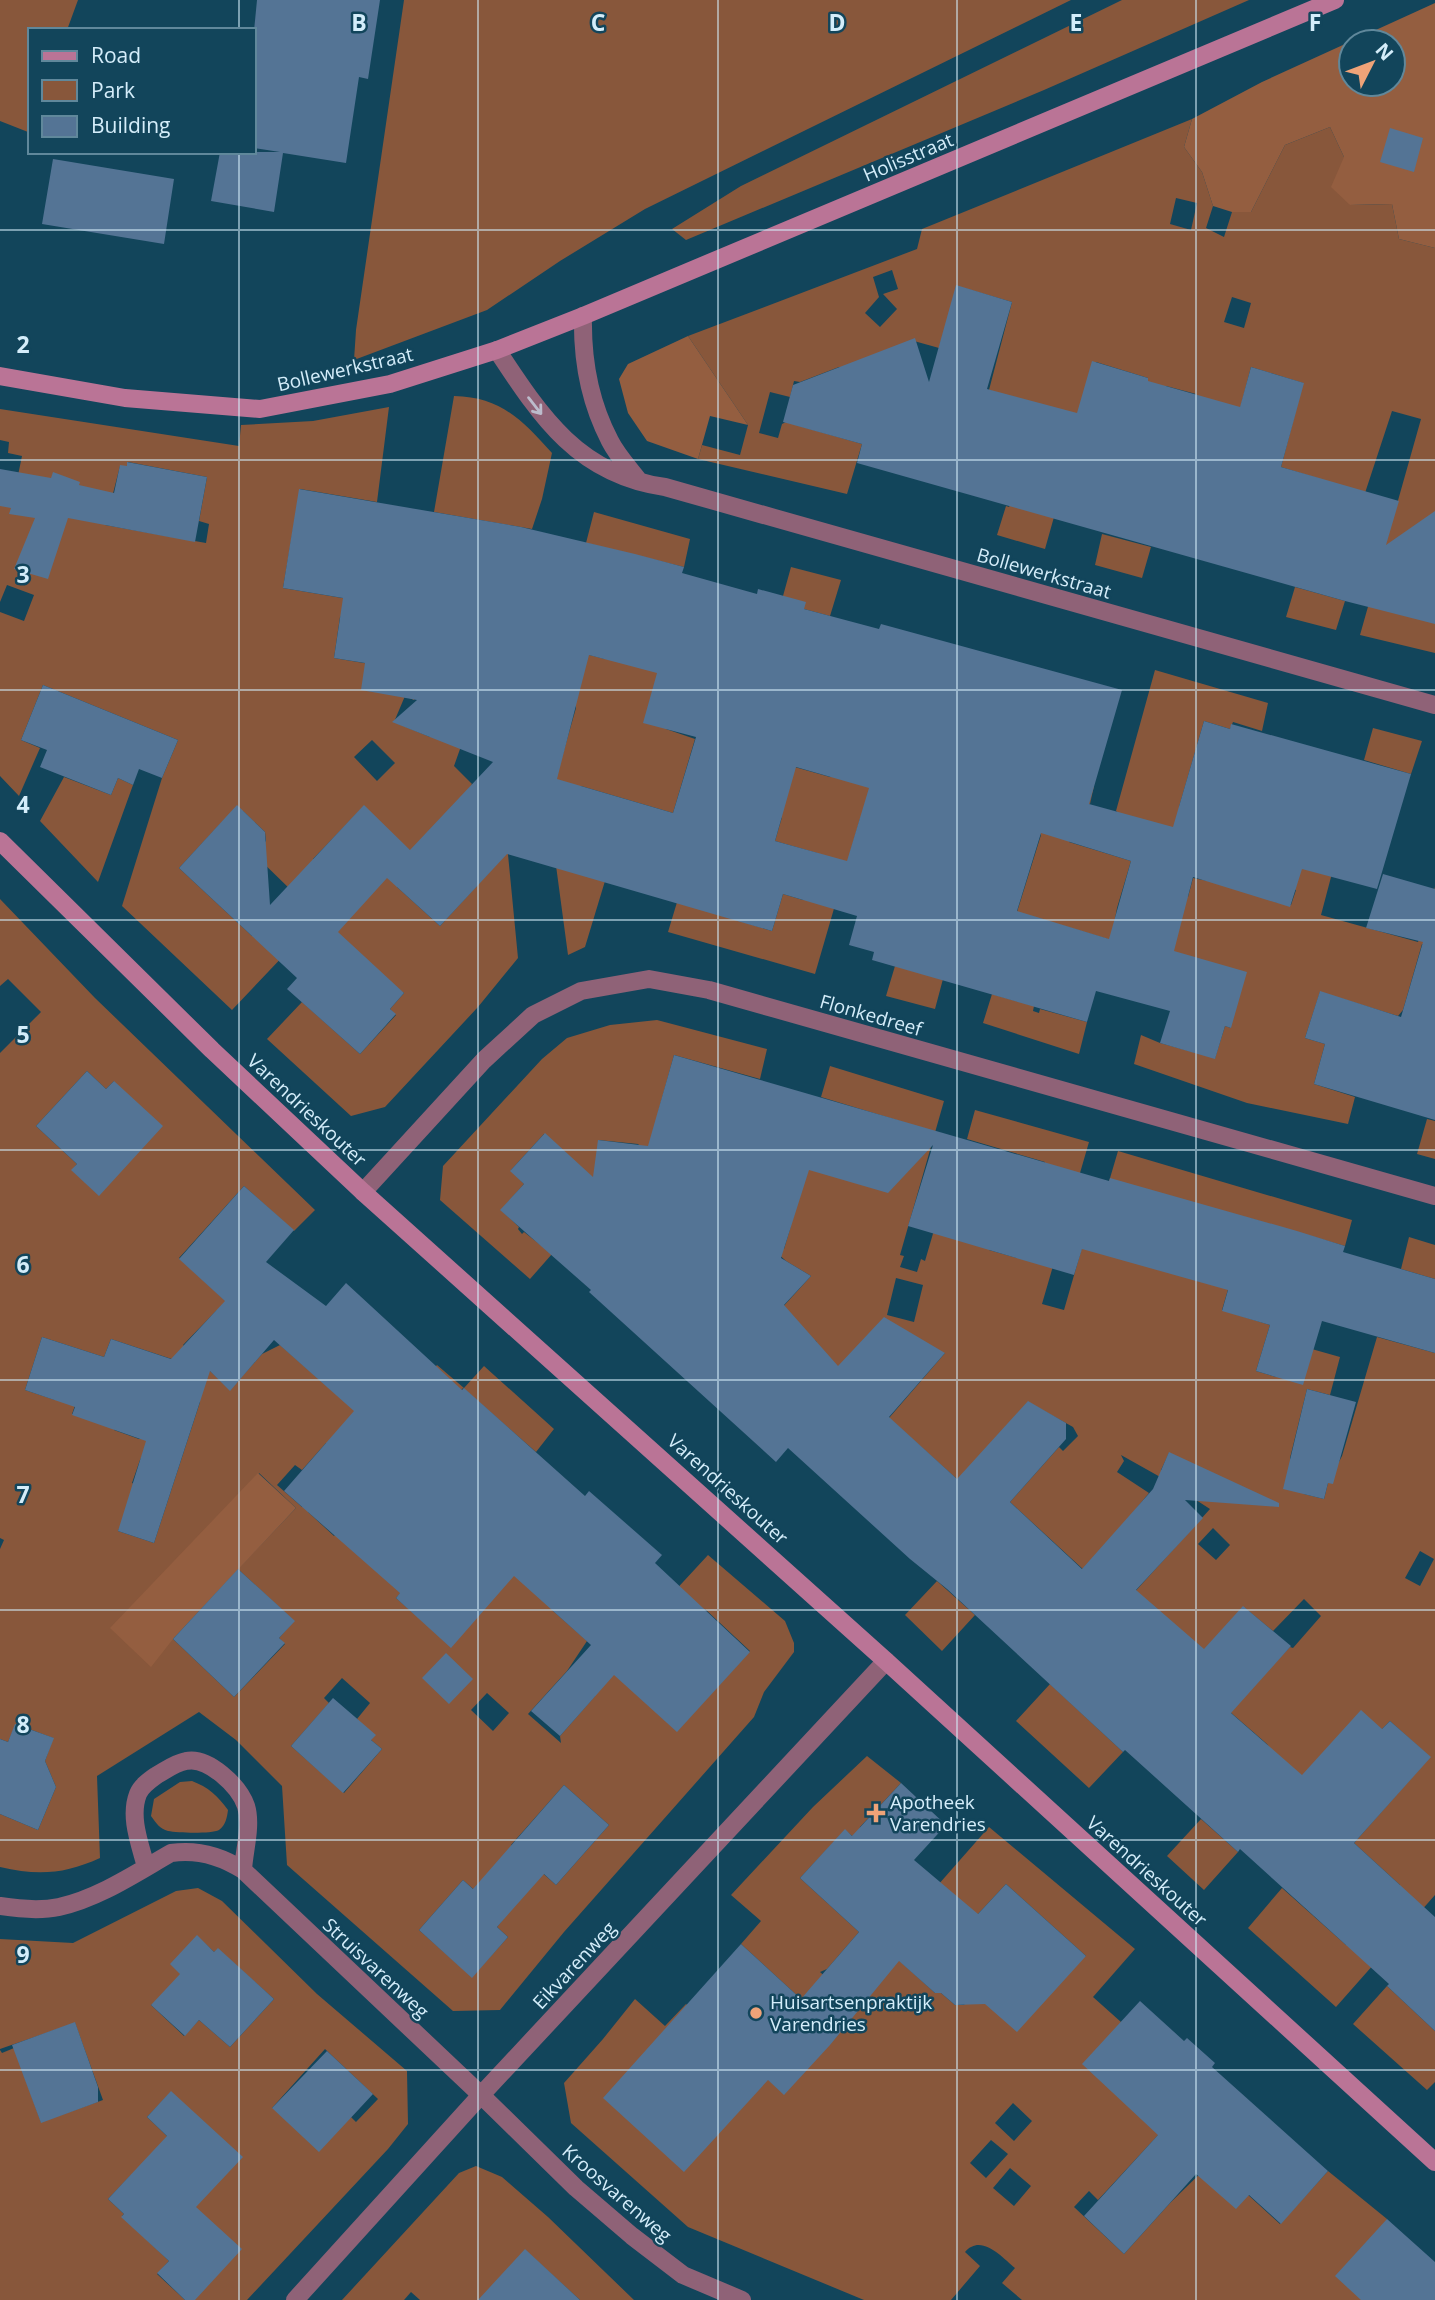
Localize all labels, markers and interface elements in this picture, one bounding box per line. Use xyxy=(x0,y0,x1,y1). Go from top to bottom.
text: B xyxy=(351,6,367,38)
text: C xyxy=(591,6,605,38)
text: D xyxy=(828,6,846,38)
text: E xyxy=(1070,6,1082,38)
text: F xyxy=(1309,6,1321,38)
legend xyxy=(28,28,256,154)
north arrow xyxy=(1337,28,1407,98)
text: N xyxy=(1370,37,1399,66)
text: Road xyxy=(91,41,141,69)
text: Park xyxy=(91,76,135,104)
text: Building xyxy=(91,111,170,139)
street label: Holisstraat xyxy=(859,126,957,188)
text: 2 xyxy=(16,328,30,360)
street label: Bollewerkstraat xyxy=(275,341,416,397)
one-way arrow xyxy=(528,396,543,414)
street label: Bollewerkstraat xyxy=(974,541,1114,605)
text: 3 xyxy=(16,558,30,590)
text: 4 xyxy=(16,788,30,820)
street label: Flonkedreef xyxy=(817,988,927,1042)
text: 5 xyxy=(16,1018,30,1050)
street label: Varendrieskouter xyxy=(242,1048,372,1172)
text: 6 xyxy=(16,1248,30,1280)
street label: Varendrieskouter xyxy=(662,1428,794,1550)
text: 7 xyxy=(16,1478,30,1510)
text: 8 xyxy=(16,1708,30,1740)
place label: Apotheek Varendries xyxy=(890,1789,986,1837)
marker: Apotheek Varendries xyxy=(868,1805,884,1821)
street label: Varendrieskouter xyxy=(1081,1810,1213,1932)
street label: Struisvarenweg xyxy=(317,1912,435,2024)
street label: Eikvarenweg xyxy=(527,1915,621,2015)
text: 9 xyxy=(16,1938,30,1970)
place label: Huisartsenpraktijk Varendries xyxy=(770,1989,932,2037)
marker: Huisartsenpraktijk Varendries xyxy=(748,2005,764,2021)
street label: Kroosvarenweg xyxy=(557,2138,677,2248)

